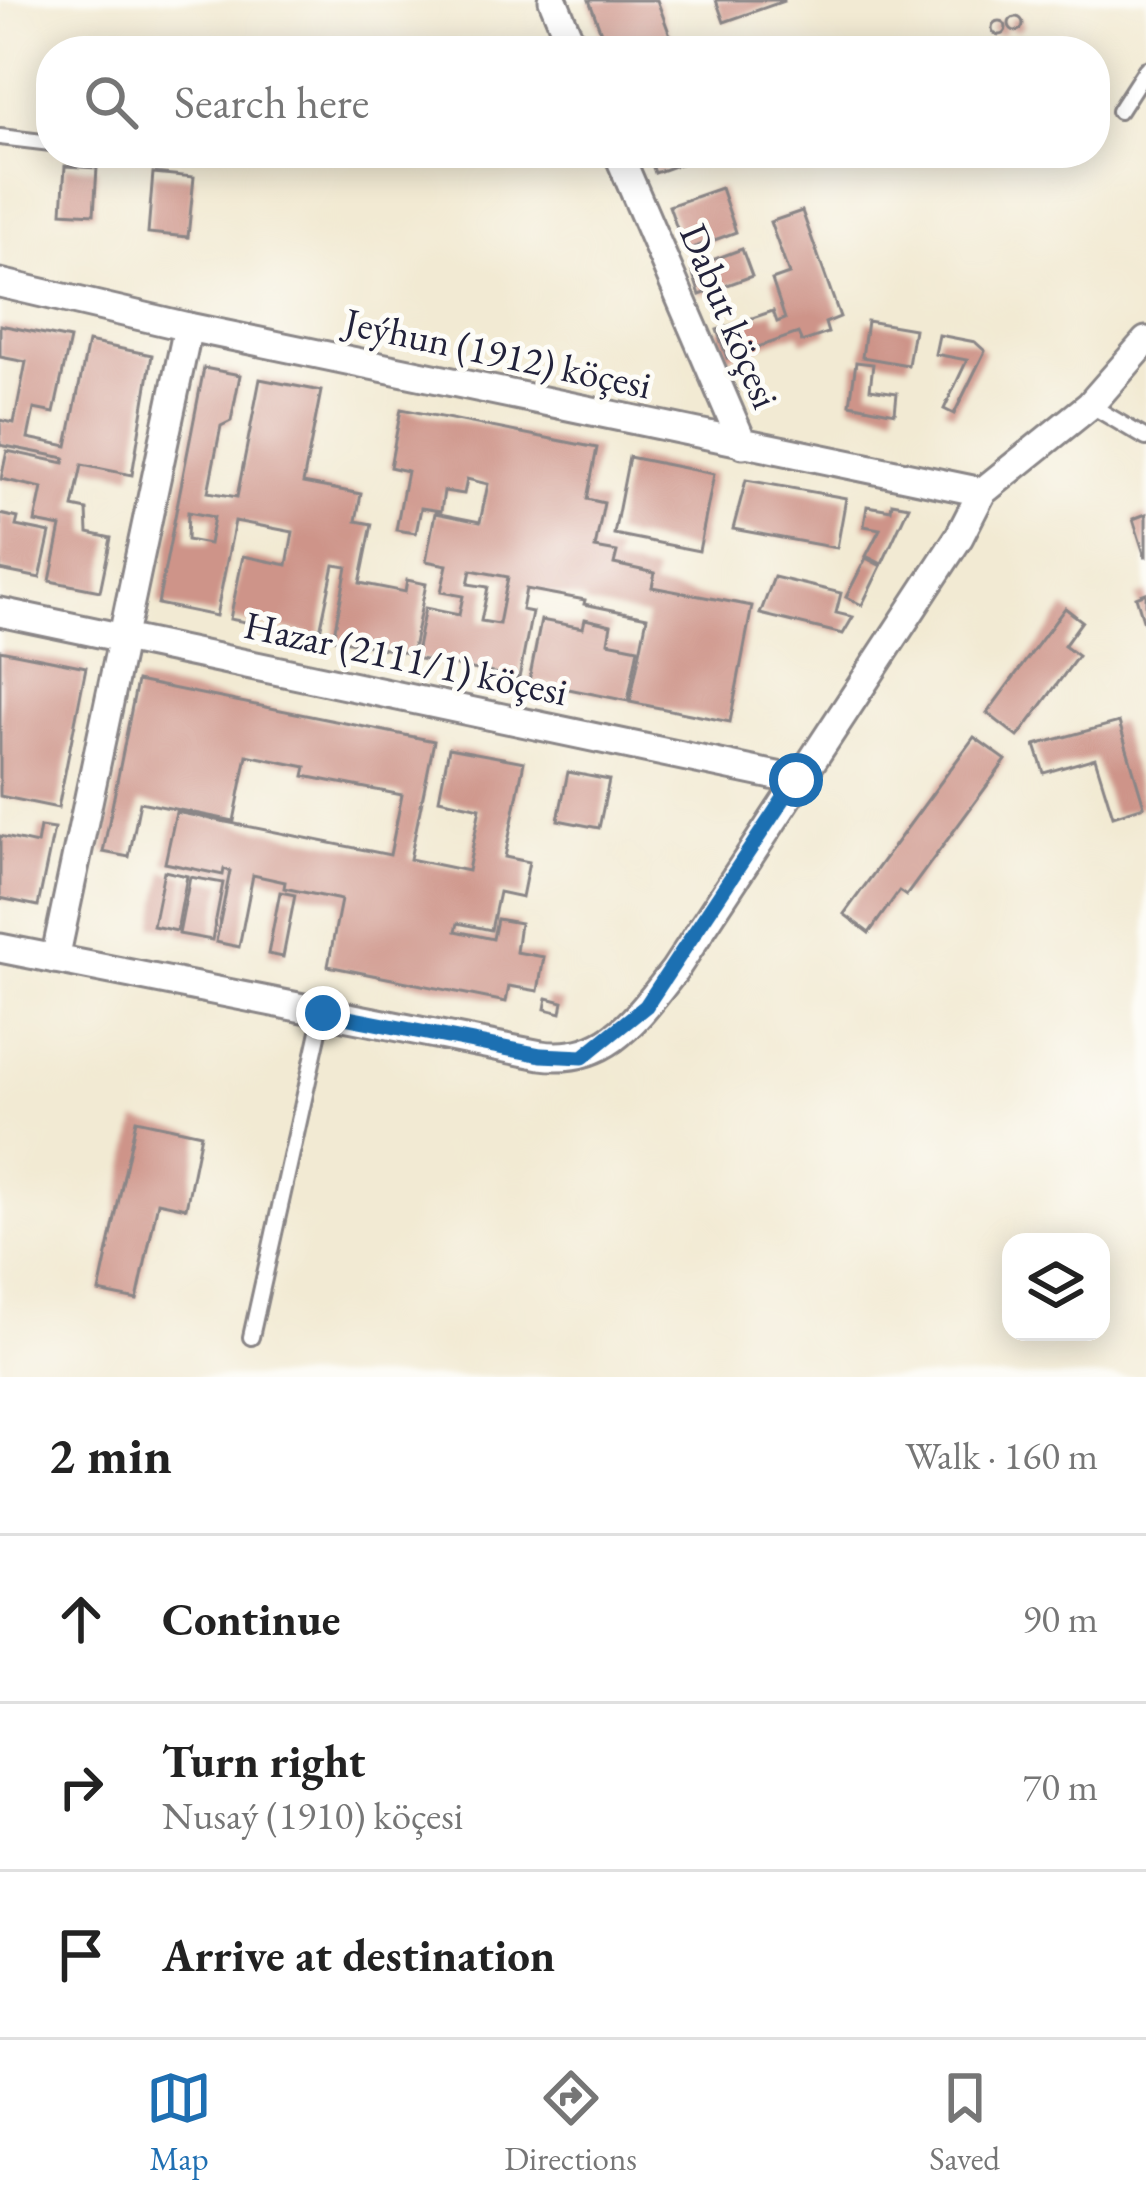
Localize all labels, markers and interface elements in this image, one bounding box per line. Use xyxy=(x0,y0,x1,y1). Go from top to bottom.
search box xyxy=(36,36,1110,168)
icon: search xyxy=(78,69,144,135)
text: Search here xyxy=(174,73,369,131)
street label: Dabut köçesi xyxy=(668,216,792,416)
street label: Jeýhun (1912) köçesi xyxy=(337,295,656,410)
street label: Hazar (2111/1) köçesi xyxy=(240,599,572,717)
route start xyxy=(769,753,823,807)
route end xyxy=(296,986,350,1040)
map controls xyxy=(1002,1233,1110,1341)
button: layers xyxy=(1002,1233,1110,1341)
text: 2 min xyxy=(48,1422,172,1488)
text: Walk · 160 m xyxy=(905,1430,1098,1481)
icon: ahead xyxy=(48,1586,114,1652)
text: Continue xyxy=(162,1590,340,1648)
text: 90 m xyxy=(1022,1593,1098,1644)
text: Turn right xyxy=(162,1732,365,1790)
icon: right xyxy=(48,1754,114,1820)
text: 70 m xyxy=(1022,1761,1098,1812)
text: Nusaý (1910) köçesi xyxy=(162,1790,463,1841)
icon: arrive xyxy=(48,1922,114,1988)
text: Arrive at destination xyxy=(162,1926,555,1984)
tab: Map xyxy=(146,2065,212,2180)
tab: Directions xyxy=(504,2065,637,2180)
tab: Saved xyxy=(929,2065,1000,2180)

